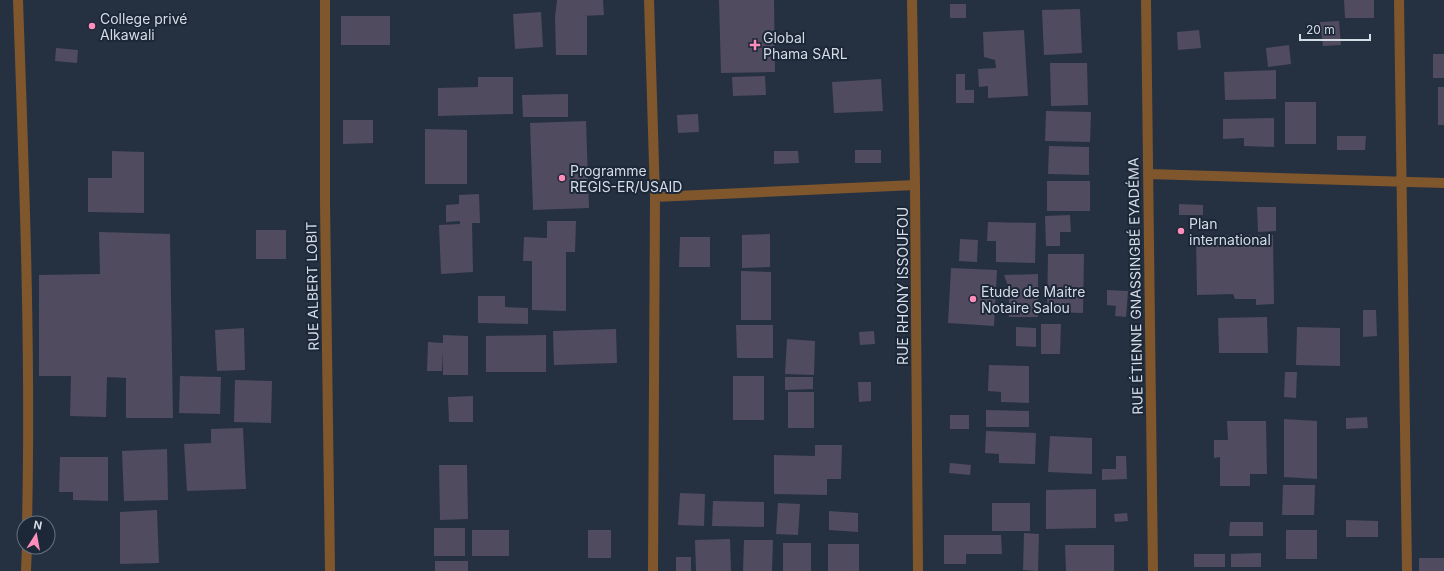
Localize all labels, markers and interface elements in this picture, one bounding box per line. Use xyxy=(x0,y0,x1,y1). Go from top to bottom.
place label: College privé Alkawali xyxy=(100,10,187,43)
scale bar xyxy=(1300,16,1370,42)
marker: College privé Alkawali xyxy=(87,21,97,31)
text: 20 m xyxy=(1306,22,1335,37)
place label: Global Phama SARL xyxy=(763,29,848,62)
marker: Global Phama SARL xyxy=(750,40,760,50)
street label: RUE ÉTIENNE GNASSINGBÉ EYADÉMA xyxy=(1124,157,1146,415)
place label: Programme REGIS-ER/USAID xyxy=(570,162,682,195)
marker: Programme REGIS-ER/USAID xyxy=(557,173,567,183)
street label: RUE RHONY ISSOUFOU xyxy=(894,207,911,365)
place label: Plan international xyxy=(1189,215,1271,248)
street label: RUE ALBERT LOBIT xyxy=(302,221,322,351)
marker: Plan international xyxy=(1176,226,1186,236)
place label: Etude de Maitre Notaire Salou xyxy=(981,283,1085,316)
marker: Etude de Maitre Notaire Salou xyxy=(968,294,978,304)
north arrow xyxy=(16,515,56,555)
text: N xyxy=(32,518,43,533)

